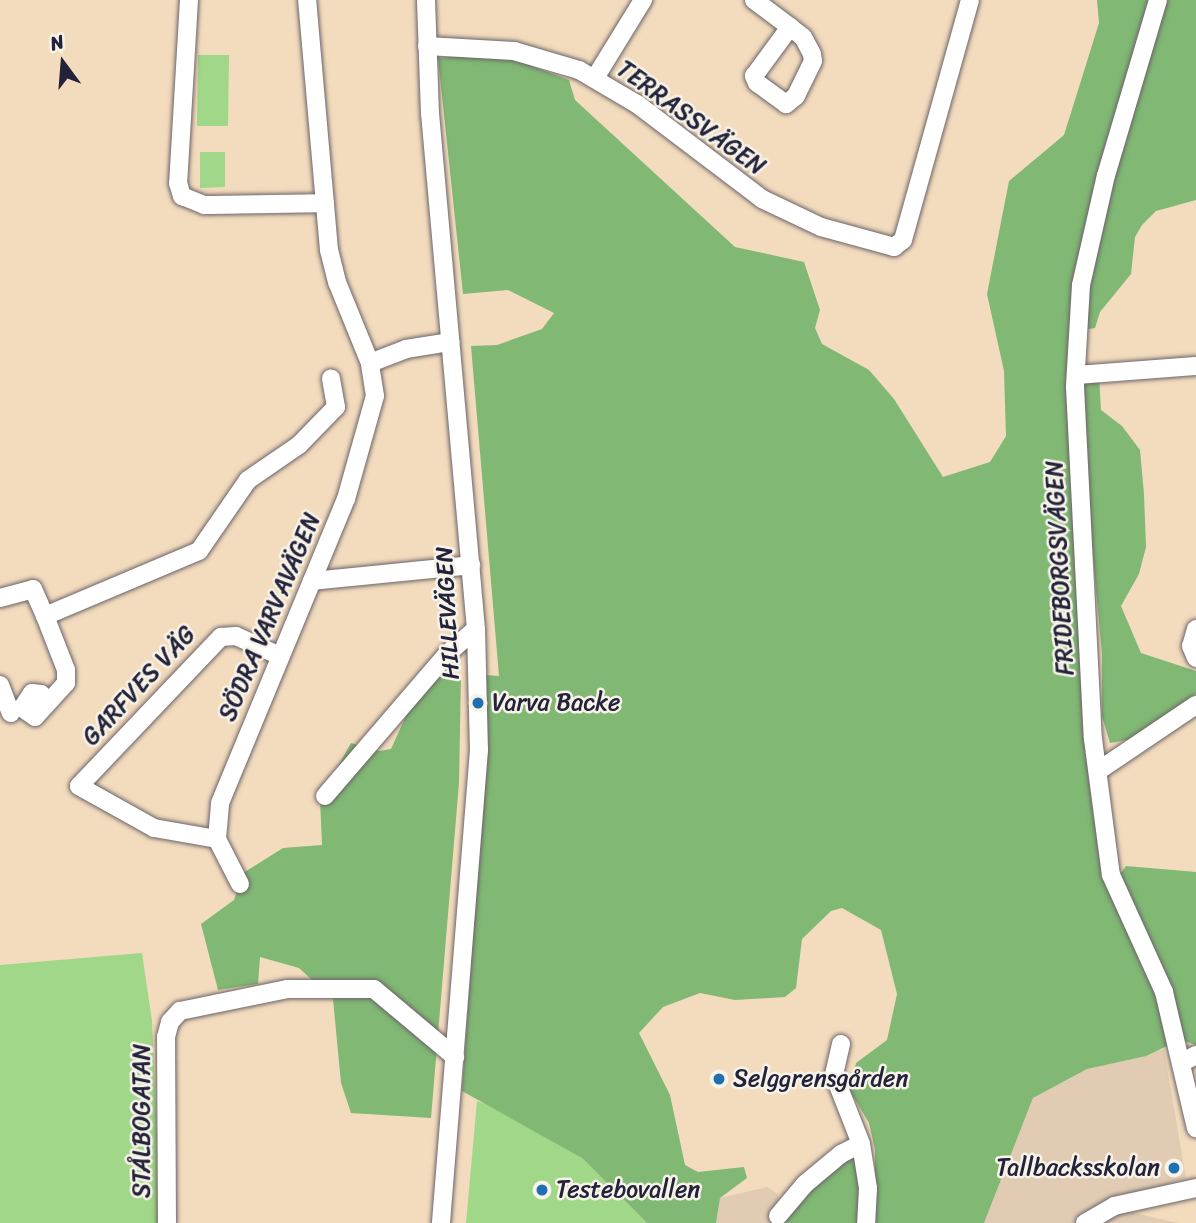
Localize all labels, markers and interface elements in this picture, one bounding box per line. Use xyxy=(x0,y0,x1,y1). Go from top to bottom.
text: N xyxy=(46,25,68,60)
north arrow xyxy=(28,28,98,98)
street label: TERRASSVÄGEN xyxy=(611,55,771,181)
street label: FRIDEBORGSVÄGEN xyxy=(1040,460,1080,676)
street label: SÖDRA VARVAVÄGEN xyxy=(213,508,327,726)
street label: HILLEVÄGEN xyxy=(430,546,466,680)
street label: GARFVES VÄG xyxy=(78,622,200,750)
place label: Varva Backe xyxy=(492,689,620,717)
marker: Varva Backe xyxy=(470,695,486,711)
street label: STÅLBOGATAN xyxy=(128,1044,156,1198)
place label: Selggrensgården xyxy=(733,1065,908,1093)
marker: Selggrensgården xyxy=(711,1071,727,1087)
place label: Tallbacksskolan xyxy=(996,1154,1160,1182)
marker: Tallbacksskolan xyxy=(1166,1160,1182,1176)
place label: Testebovallen xyxy=(556,1176,700,1204)
marker: Testebovallen xyxy=(534,1182,550,1198)

